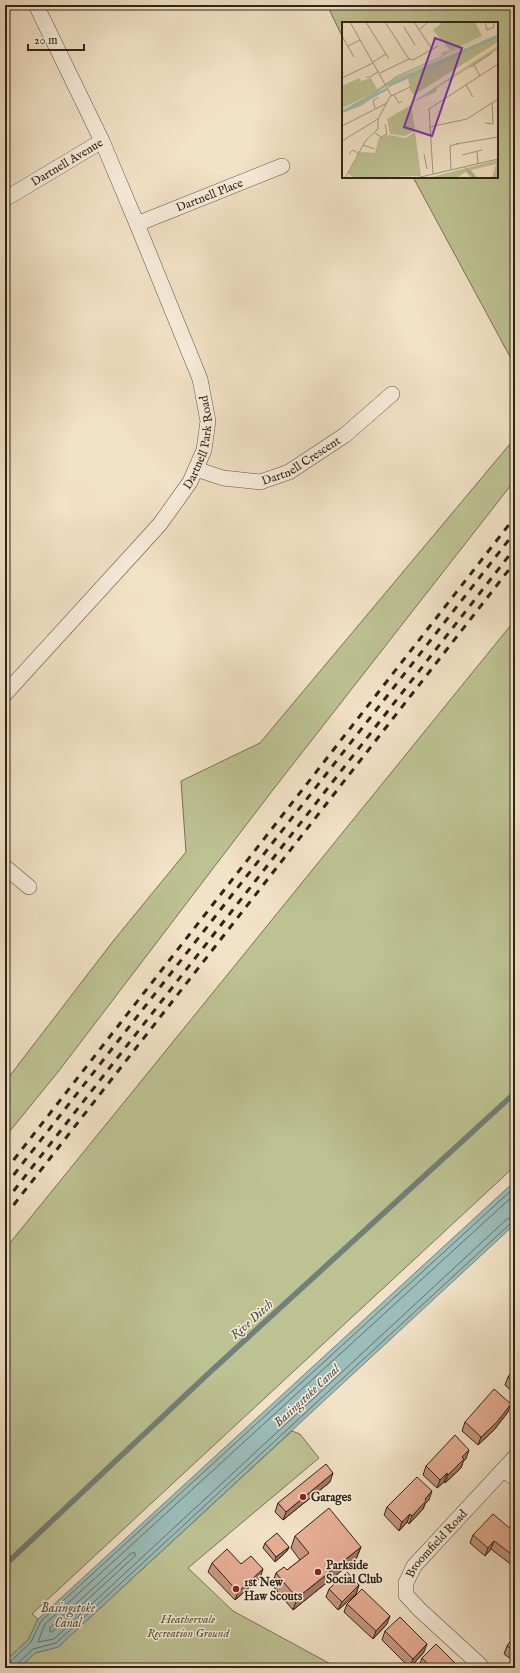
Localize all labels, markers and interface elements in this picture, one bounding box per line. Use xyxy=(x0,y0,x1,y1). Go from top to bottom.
inset map xyxy=(342,22,498,178)
scale bar xyxy=(28,26,84,52)
text: 20 m xyxy=(34,33,57,48)
street label: Dartnell Avenue xyxy=(28,135,106,190)
street label: Dartnell Place xyxy=(174,175,246,216)
street label: Dartnell Park Road xyxy=(180,394,216,493)
street label: Dartnell Crescent xyxy=(260,433,343,489)
water label: Rive Ditch xyxy=(227,1296,277,1344)
water label: Basingstoke Canal xyxy=(270,1360,345,1432)
place label: Garages xyxy=(311,1490,352,1506)
marker: Garages xyxy=(298,1492,308,1502)
street label: Broomfield Road xyxy=(403,1506,471,1580)
place label: Parkside Social Club xyxy=(326,1558,383,1587)
marker: Parkside Social Club xyxy=(313,1567,323,1577)
place label: 1st New Haw Scouts xyxy=(244,1575,303,1604)
marker: 1st New Haw Scouts xyxy=(231,1584,241,1594)
water label: Basingstoke Canal xyxy=(41,1600,96,1632)
park label: Heathervale Recreation Ground xyxy=(147,1612,230,1641)

